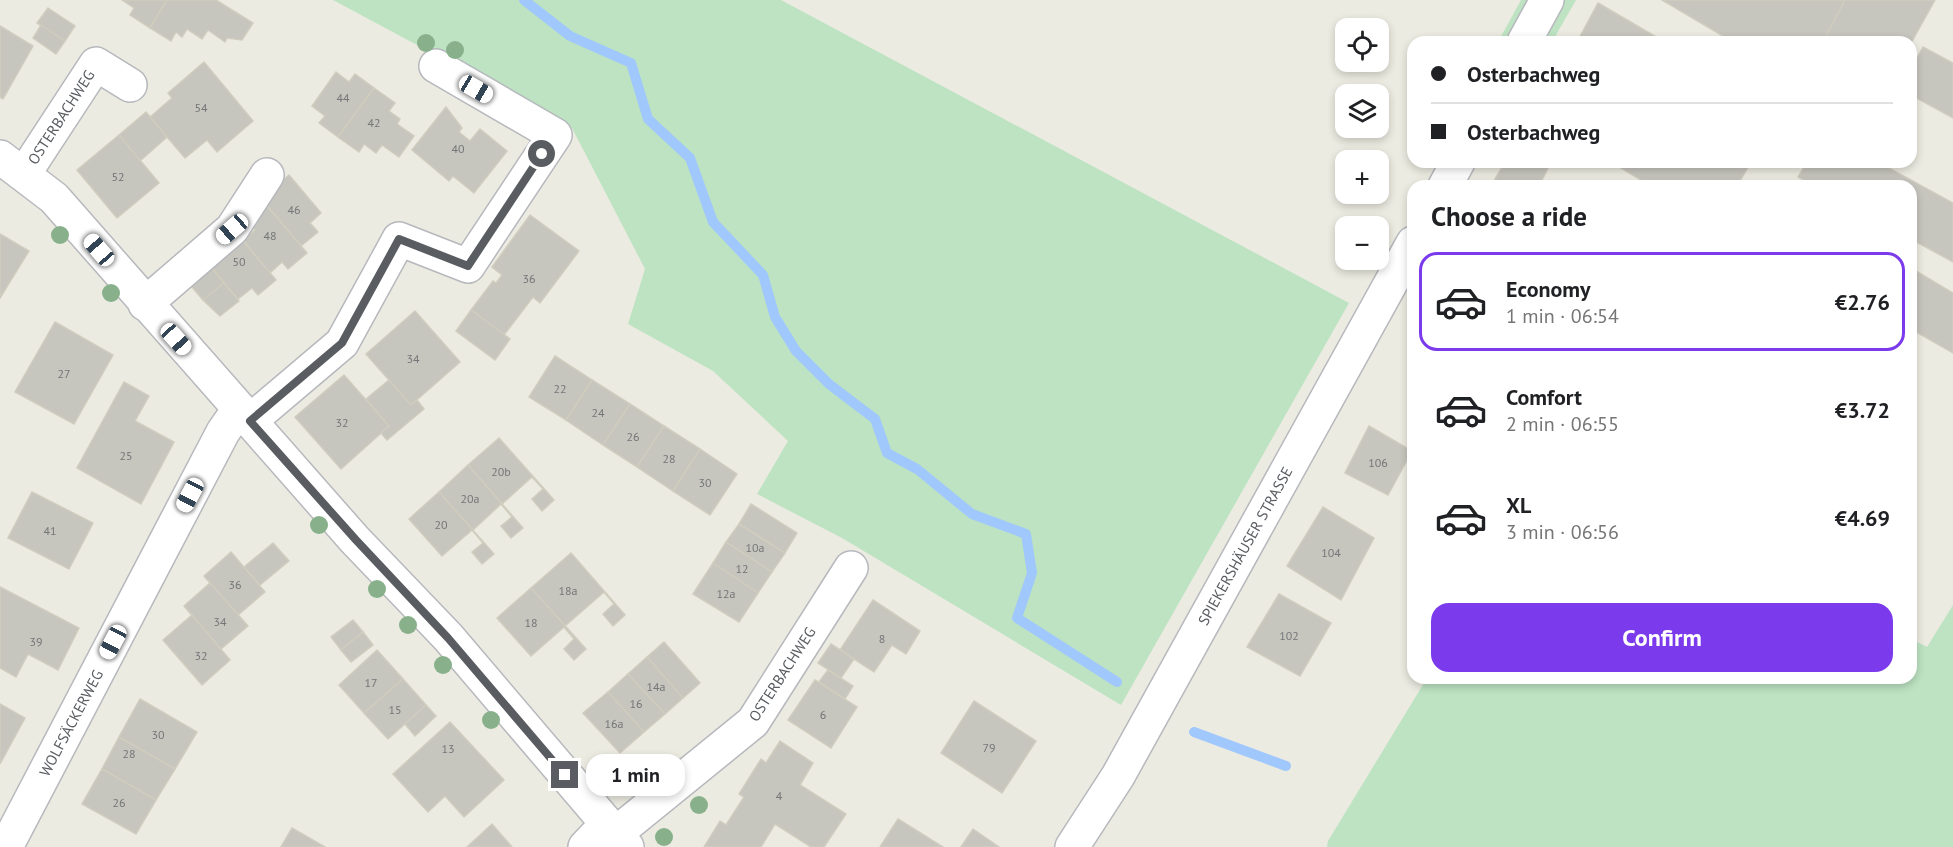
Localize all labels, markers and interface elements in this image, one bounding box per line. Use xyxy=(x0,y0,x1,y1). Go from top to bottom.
map controls xyxy=(1335,18,1389,270)
button: locate xyxy=(1335,18,1389,72)
text: Osterbachweg xyxy=(1467,60,1600,88)
street label: OSTERBACHWEG xyxy=(23,66,99,168)
car xyxy=(456,72,496,106)
button: layers xyxy=(1335,84,1389,138)
house number: 44 xyxy=(336,90,350,105)
house number: 54 xyxy=(194,100,208,115)
house number: 42 xyxy=(367,115,381,130)
text: Osterbachweg xyxy=(1467,118,1600,146)
route start xyxy=(528,140,555,167)
house number: 40 xyxy=(451,141,465,156)
button: + xyxy=(1335,150,1389,204)
house number: 52 xyxy=(111,169,125,184)
text: Choose a ride xyxy=(1431,199,1587,233)
house number: 46 xyxy=(287,202,301,217)
car xyxy=(213,210,251,248)
button: − xyxy=(1335,216,1389,270)
house number: 48 xyxy=(263,228,277,243)
car xyxy=(80,231,118,269)
house number: 50 xyxy=(232,254,246,269)
house number: 36 xyxy=(522,271,536,286)
icon: car xyxy=(1434,275,1488,329)
text: Economy xyxy=(1506,275,1590,303)
text: €2.76 xyxy=(1835,288,1890,316)
text: 1 min · 06:54 xyxy=(1506,303,1619,329)
car xyxy=(157,320,195,358)
house number: 34 xyxy=(406,351,420,366)
house number: 27 xyxy=(57,366,71,381)
house number: 22 xyxy=(553,381,567,396)
icon: car xyxy=(1434,383,1488,437)
text: Comfort xyxy=(1506,383,1582,411)
text: €3.72 xyxy=(1835,396,1890,424)
house number: 24 xyxy=(591,405,605,420)
text: 2 min · 06:55 xyxy=(1506,411,1619,437)
house number: 32 xyxy=(335,415,349,430)
house number: 26 xyxy=(626,429,640,444)
house number: 25 xyxy=(119,448,133,463)
house number: 28 xyxy=(662,451,676,466)
house number: 106 xyxy=(1368,455,1388,470)
house number: 20b xyxy=(491,464,511,479)
street label: SPIEKERSHÄUSER STRASSE xyxy=(1194,464,1296,628)
car xyxy=(174,475,206,515)
house number: 30 xyxy=(698,475,712,490)
house number: 20a xyxy=(460,491,480,506)
icon: car xyxy=(1434,491,1488,545)
text: XL xyxy=(1506,491,1531,519)
text: €4.69 xyxy=(1835,504,1890,532)
house number: 20 xyxy=(434,517,448,532)
text: 3 min · 06:56 xyxy=(1506,519,1619,545)
house number: 41 xyxy=(43,523,57,538)
house number: 10a xyxy=(745,540,765,555)
house number: 104 xyxy=(1321,545,1341,560)
house number: 12 xyxy=(735,561,749,576)
house number: 36 xyxy=(228,577,242,592)
house number: 18a xyxy=(558,583,578,598)
house number: 12a xyxy=(716,586,736,601)
button: Confirm xyxy=(1431,603,1893,672)
house number: 34 xyxy=(213,614,227,629)
house number: 18 xyxy=(524,615,538,630)
car xyxy=(97,622,129,662)
street label: OSTERBACHWEG xyxy=(744,623,820,725)
house number: 102 xyxy=(1279,628,1299,643)
house number: 8 xyxy=(879,631,885,646)
house number: 39 xyxy=(29,634,43,649)
house number: 32 xyxy=(194,648,208,663)
street label: WOLFSÄCKERWEG xyxy=(35,666,107,780)
house number: 17 xyxy=(364,675,378,690)
house number: 14a xyxy=(646,679,666,694)
house number: 16 xyxy=(629,696,643,711)
house number: 15 xyxy=(388,702,402,717)
house number: 6 xyxy=(820,707,826,722)
house number: 16a xyxy=(604,716,624,731)
house number: 30 xyxy=(151,727,165,742)
house number: 79 xyxy=(982,740,996,755)
house number: 13 xyxy=(441,741,455,756)
house number: 28 xyxy=(122,746,136,761)
callout: 1 min xyxy=(586,754,685,796)
route end xyxy=(551,761,578,788)
text: 1 min xyxy=(611,762,660,788)
house number: 4 xyxy=(776,788,783,803)
house number: 26 xyxy=(112,795,126,810)

